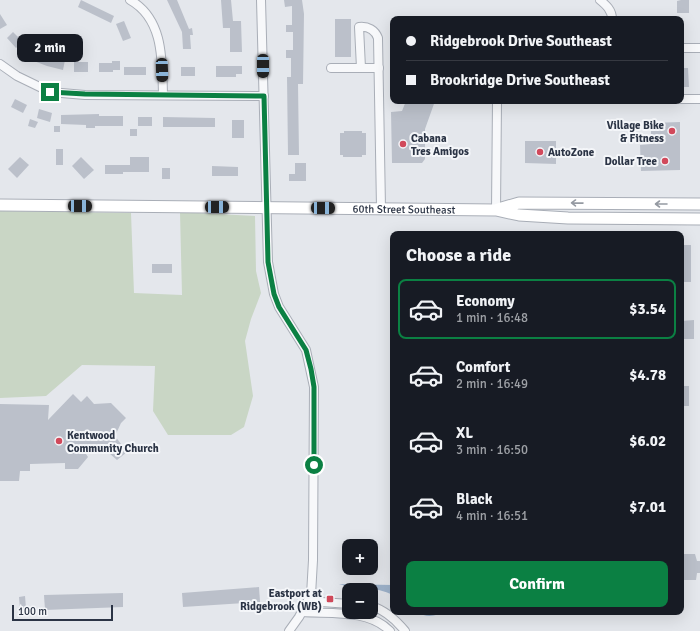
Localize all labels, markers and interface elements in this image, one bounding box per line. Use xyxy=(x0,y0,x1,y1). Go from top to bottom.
text: Ridgebrook Drive Southeast xyxy=(430,32,612,50)
callout: 2 min xyxy=(17,34,83,62)
text: 2 min xyxy=(34,40,66,56)
car xyxy=(257,54,269,78)
car xyxy=(156,58,168,82)
text: Brookridge Drive Southeast xyxy=(430,71,610,89)
route end xyxy=(41,83,59,101)
place label: Village Bike & Fitness xyxy=(607,119,665,145)
marker: Village Bike & Fitness xyxy=(667,126,677,136)
place label: Cabana Tres Amigos xyxy=(411,132,469,158)
marker: Cabana Tres Amigos xyxy=(398,139,408,149)
place label: AutoZone xyxy=(548,146,595,159)
marker: AutoZone xyxy=(535,147,545,157)
place label: Dollar Tree xyxy=(604,155,658,168)
marker: Dollar Tree xyxy=(660,156,670,166)
car xyxy=(68,200,92,212)
one-way arrow xyxy=(571,200,584,207)
one-way arrow xyxy=(655,200,668,208)
car xyxy=(205,201,229,213)
car xyxy=(311,202,335,214)
street label: 60th Street Southeast xyxy=(352,203,456,217)
text: Choose a ride xyxy=(406,244,511,266)
icon: car xyxy=(408,291,444,327)
text: Economy xyxy=(456,292,515,310)
text: $3.54 xyxy=(629,300,666,318)
text: 1 min · 16:48 xyxy=(456,310,528,326)
icon: car xyxy=(408,357,444,393)
text: Comfort xyxy=(456,358,510,376)
text: $4.78 xyxy=(629,366,666,384)
text: 2 min · 16:49 xyxy=(456,376,528,392)
icon: car xyxy=(408,423,444,459)
text: XL xyxy=(456,424,473,442)
place label: Kentwood Community Church xyxy=(67,429,159,455)
text: $6.02 xyxy=(629,432,666,450)
marker: Kentwood Community Church xyxy=(54,436,64,446)
text: 3 min · 16:50 xyxy=(456,442,528,458)
route start xyxy=(305,456,323,474)
icon: car xyxy=(408,489,444,525)
text: Black xyxy=(456,490,493,508)
text: $7.01 xyxy=(629,498,666,516)
text: 4 min · 16:51 xyxy=(456,508,528,524)
map controls xyxy=(342,539,378,619)
button: + xyxy=(342,539,378,575)
button: Confirm xyxy=(406,561,668,607)
button: − xyxy=(342,583,378,619)
place label: Eastport at Ridgebrook (WB) xyxy=(240,587,322,613)
marker: Eastport at Ridgebrook (WB) xyxy=(325,594,335,604)
scale bar xyxy=(12,603,113,622)
text: 100 m xyxy=(18,605,47,618)

